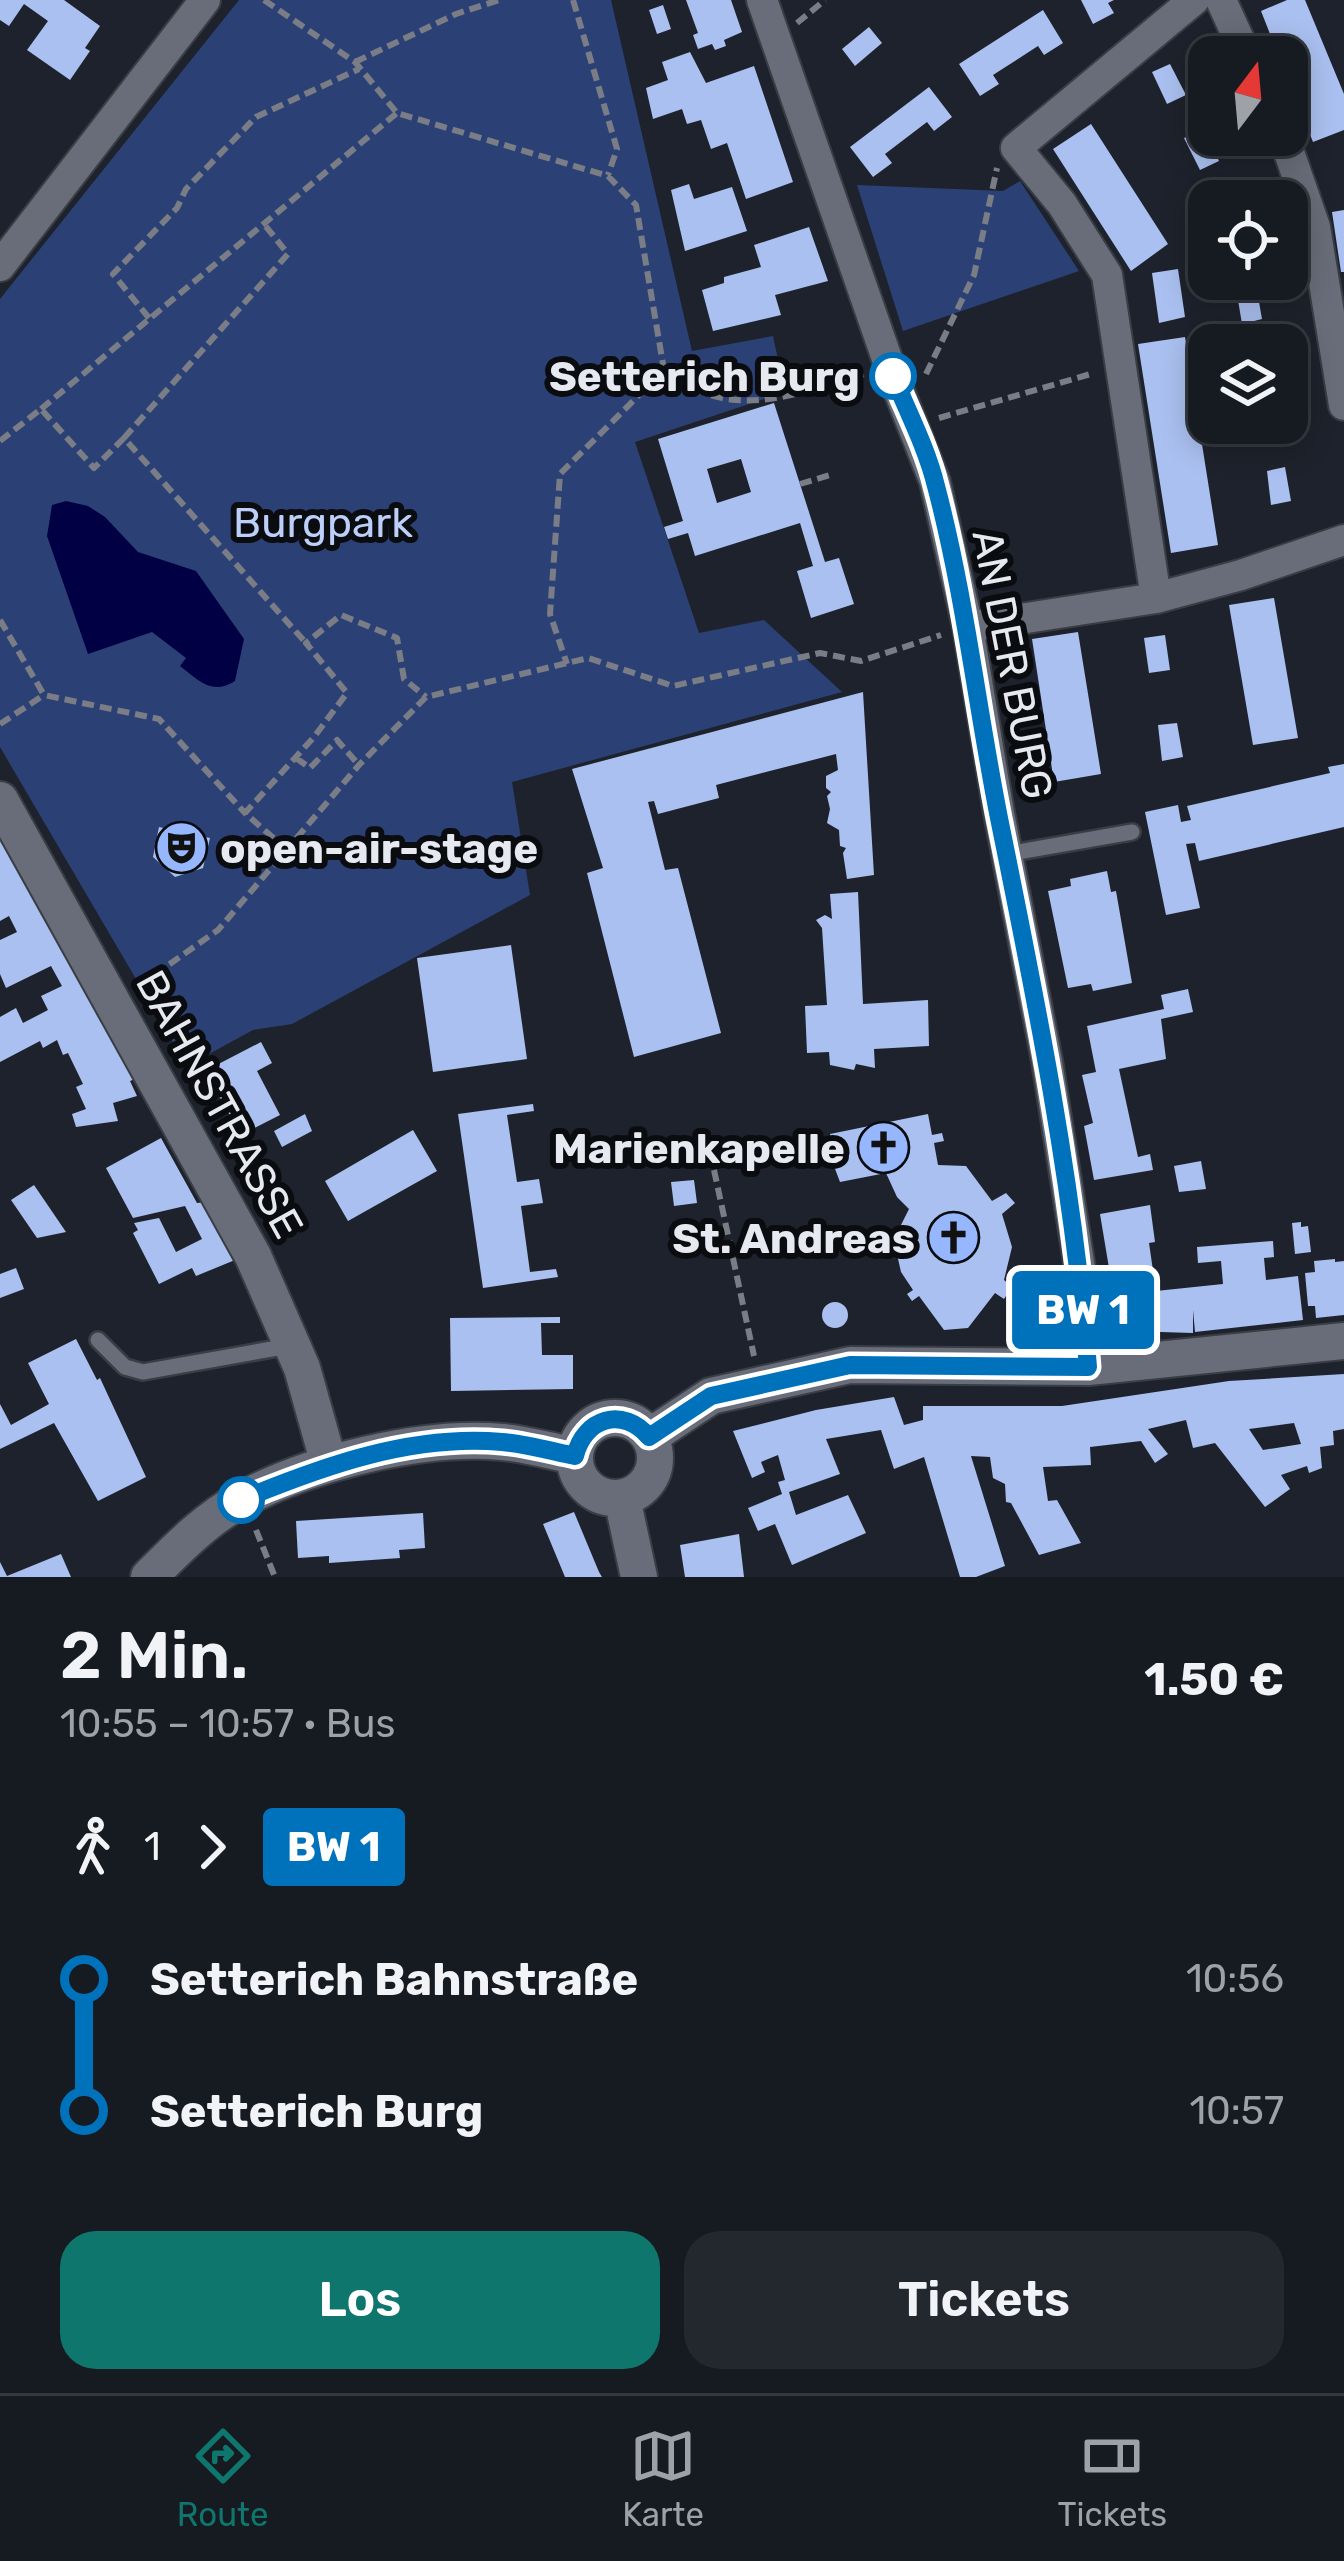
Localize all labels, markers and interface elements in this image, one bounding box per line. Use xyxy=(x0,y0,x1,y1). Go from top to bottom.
north arrow xyxy=(1188,36,1308,156)
map controls xyxy=(1188,36,1308,444)
button: locate xyxy=(1188,180,1308,300)
button: layers xyxy=(1188,324,1308,444)
place label: Setterich Burg xyxy=(549,352,860,402)
marker: Setterich Burg xyxy=(871,354,915,398)
park label: Burgpark xyxy=(233,498,413,548)
street label: AN DER BURG xyxy=(961,525,1063,803)
theatre icon: open-air-stage xyxy=(153,820,209,876)
place label: open-air-stage xyxy=(220,824,538,874)
street label: BAHNSTRASSE xyxy=(125,962,313,1247)
church icon: Marienkapelle xyxy=(856,1120,912,1176)
place label: Marienkapelle xyxy=(553,1124,845,1174)
church icon: St. Andreas xyxy=(926,1210,982,1266)
place label: St. Andreas xyxy=(672,1214,915,1264)
line badge: BW 1 xyxy=(999,1271,1167,1349)
text: BW 1 xyxy=(1036,1285,1130,1335)
unlabelled marker xyxy=(219,1478,263,1522)
text: 2 Min. xyxy=(60,1616,249,1695)
text: 1.50 € xyxy=(1144,1653,1284,1706)
text: 10:55 – 10:57 · Bus xyxy=(60,1701,395,1747)
icon: walk xyxy=(60,1814,126,1880)
icon: forward xyxy=(179,1814,245,1880)
text: BW 1 xyxy=(287,1822,381,1872)
text: 1 xyxy=(144,1824,161,1870)
text: Setterich Bahnstraße xyxy=(150,1953,638,2006)
text: 10:56 xyxy=(1186,1956,1284,2002)
text: Setterich Burg xyxy=(150,2085,483,2138)
text: 10:57 xyxy=(1189,2088,1284,2134)
button: Los xyxy=(60,2231,660,2369)
button: Tickets xyxy=(684,2231,1284,2369)
tab: Route xyxy=(177,2423,268,2534)
tab: Karte xyxy=(622,2423,704,2534)
tab: Tickets xyxy=(1058,2423,1167,2534)

